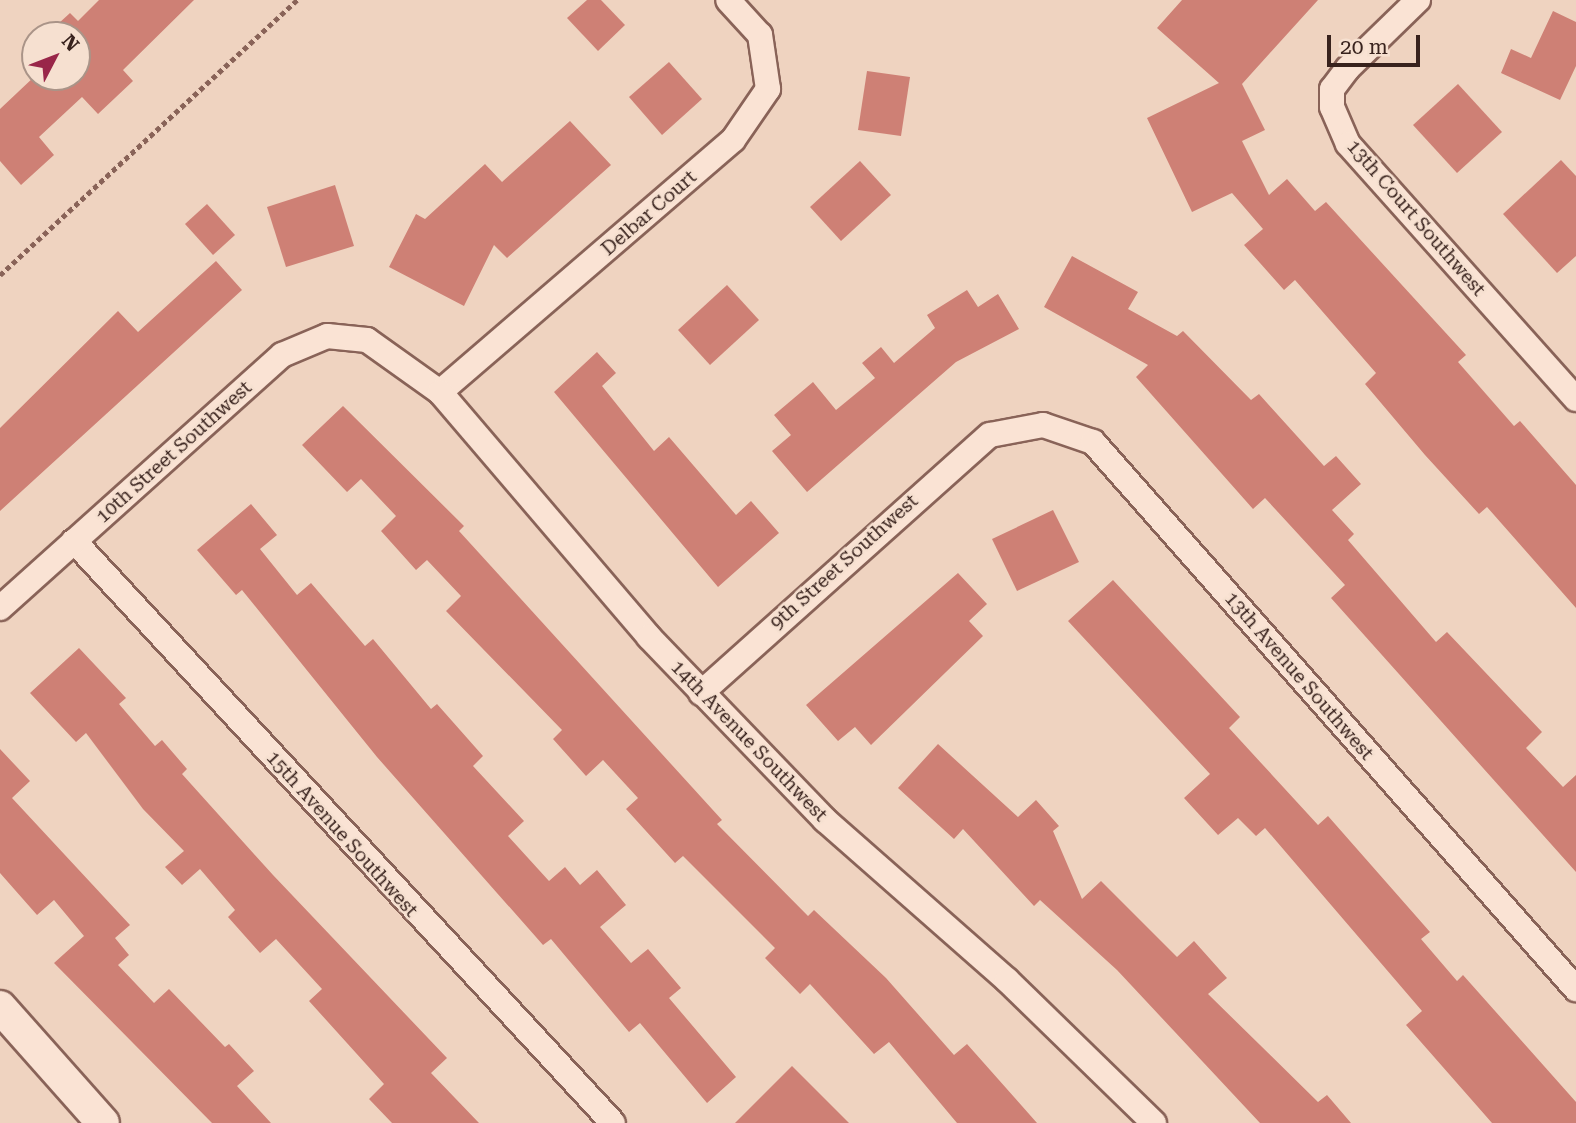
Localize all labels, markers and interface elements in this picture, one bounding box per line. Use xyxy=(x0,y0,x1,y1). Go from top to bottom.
north arrow xyxy=(21,21,91,91)
scale bar xyxy=(1331,21,1424,65)
text: N xyxy=(57,30,84,56)
text: 20 m xyxy=(1340,35,1388,59)
street label: 13th Court Southwest xyxy=(1342,135,1490,301)
street label: Delbar Court xyxy=(597,166,701,260)
street label: 10th Street Southwest xyxy=(92,376,256,528)
street label: 9th Street Southwest xyxy=(765,490,923,634)
street label: 13th Avenue Southwest xyxy=(1220,587,1378,765)
street label: 14th Avenue Southwest xyxy=(666,656,832,826)
street label: 15th Avenue Southwest xyxy=(262,746,422,922)

